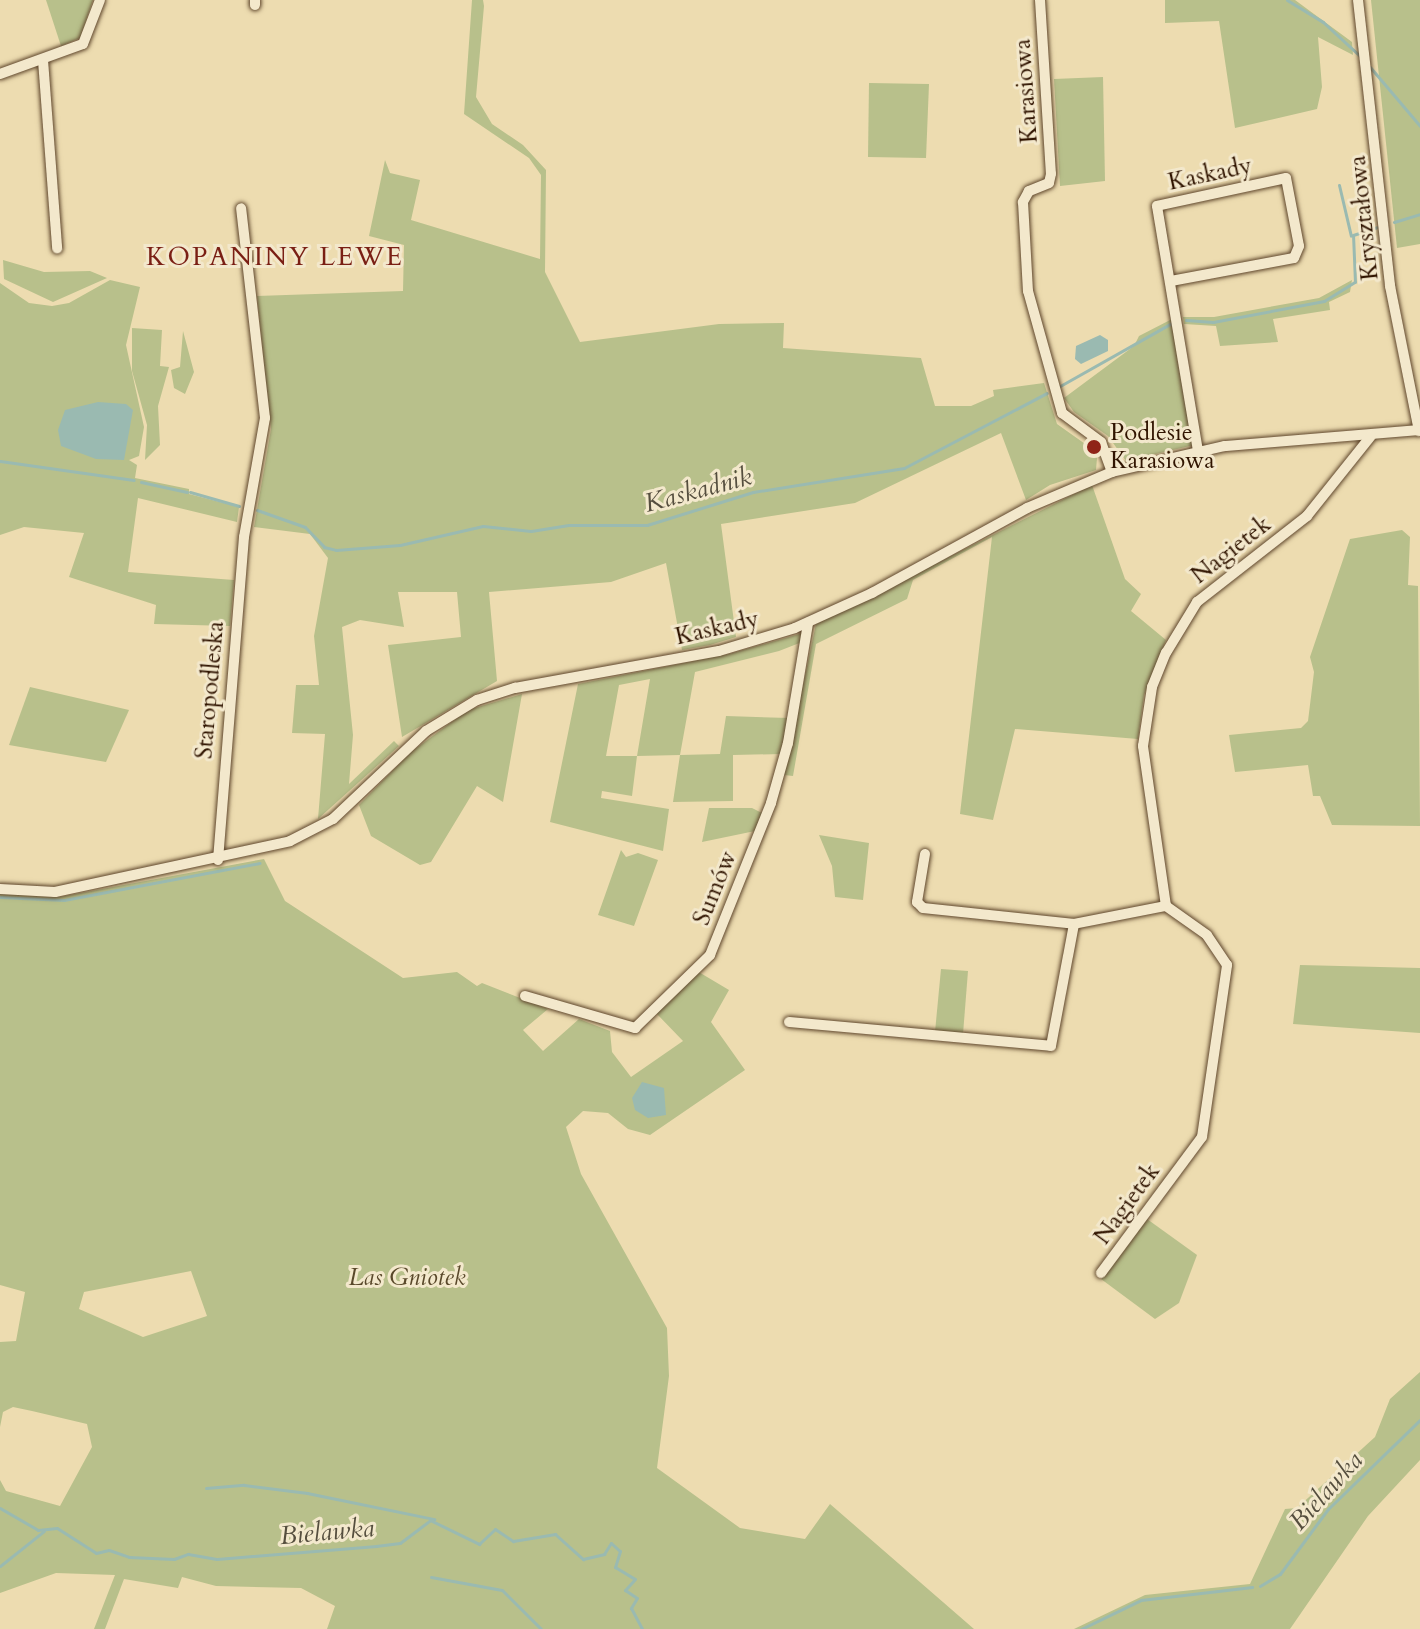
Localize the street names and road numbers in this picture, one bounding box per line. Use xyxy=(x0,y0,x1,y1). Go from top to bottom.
street label: Karasiowa xyxy=(1008,38,1044,144)
street label: Kaskady xyxy=(1165,151,1255,197)
street label: Kryształowa xyxy=(1343,154,1385,282)
street label: Nagietek xyxy=(1185,510,1277,590)
street label: Kaskady xyxy=(672,604,762,652)
street label: Staropodleska xyxy=(190,620,230,760)
street label: Sumów xyxy=(687,847,743,929)
street label: Nagietek xyxy=(1088,1158,1166,1250)

